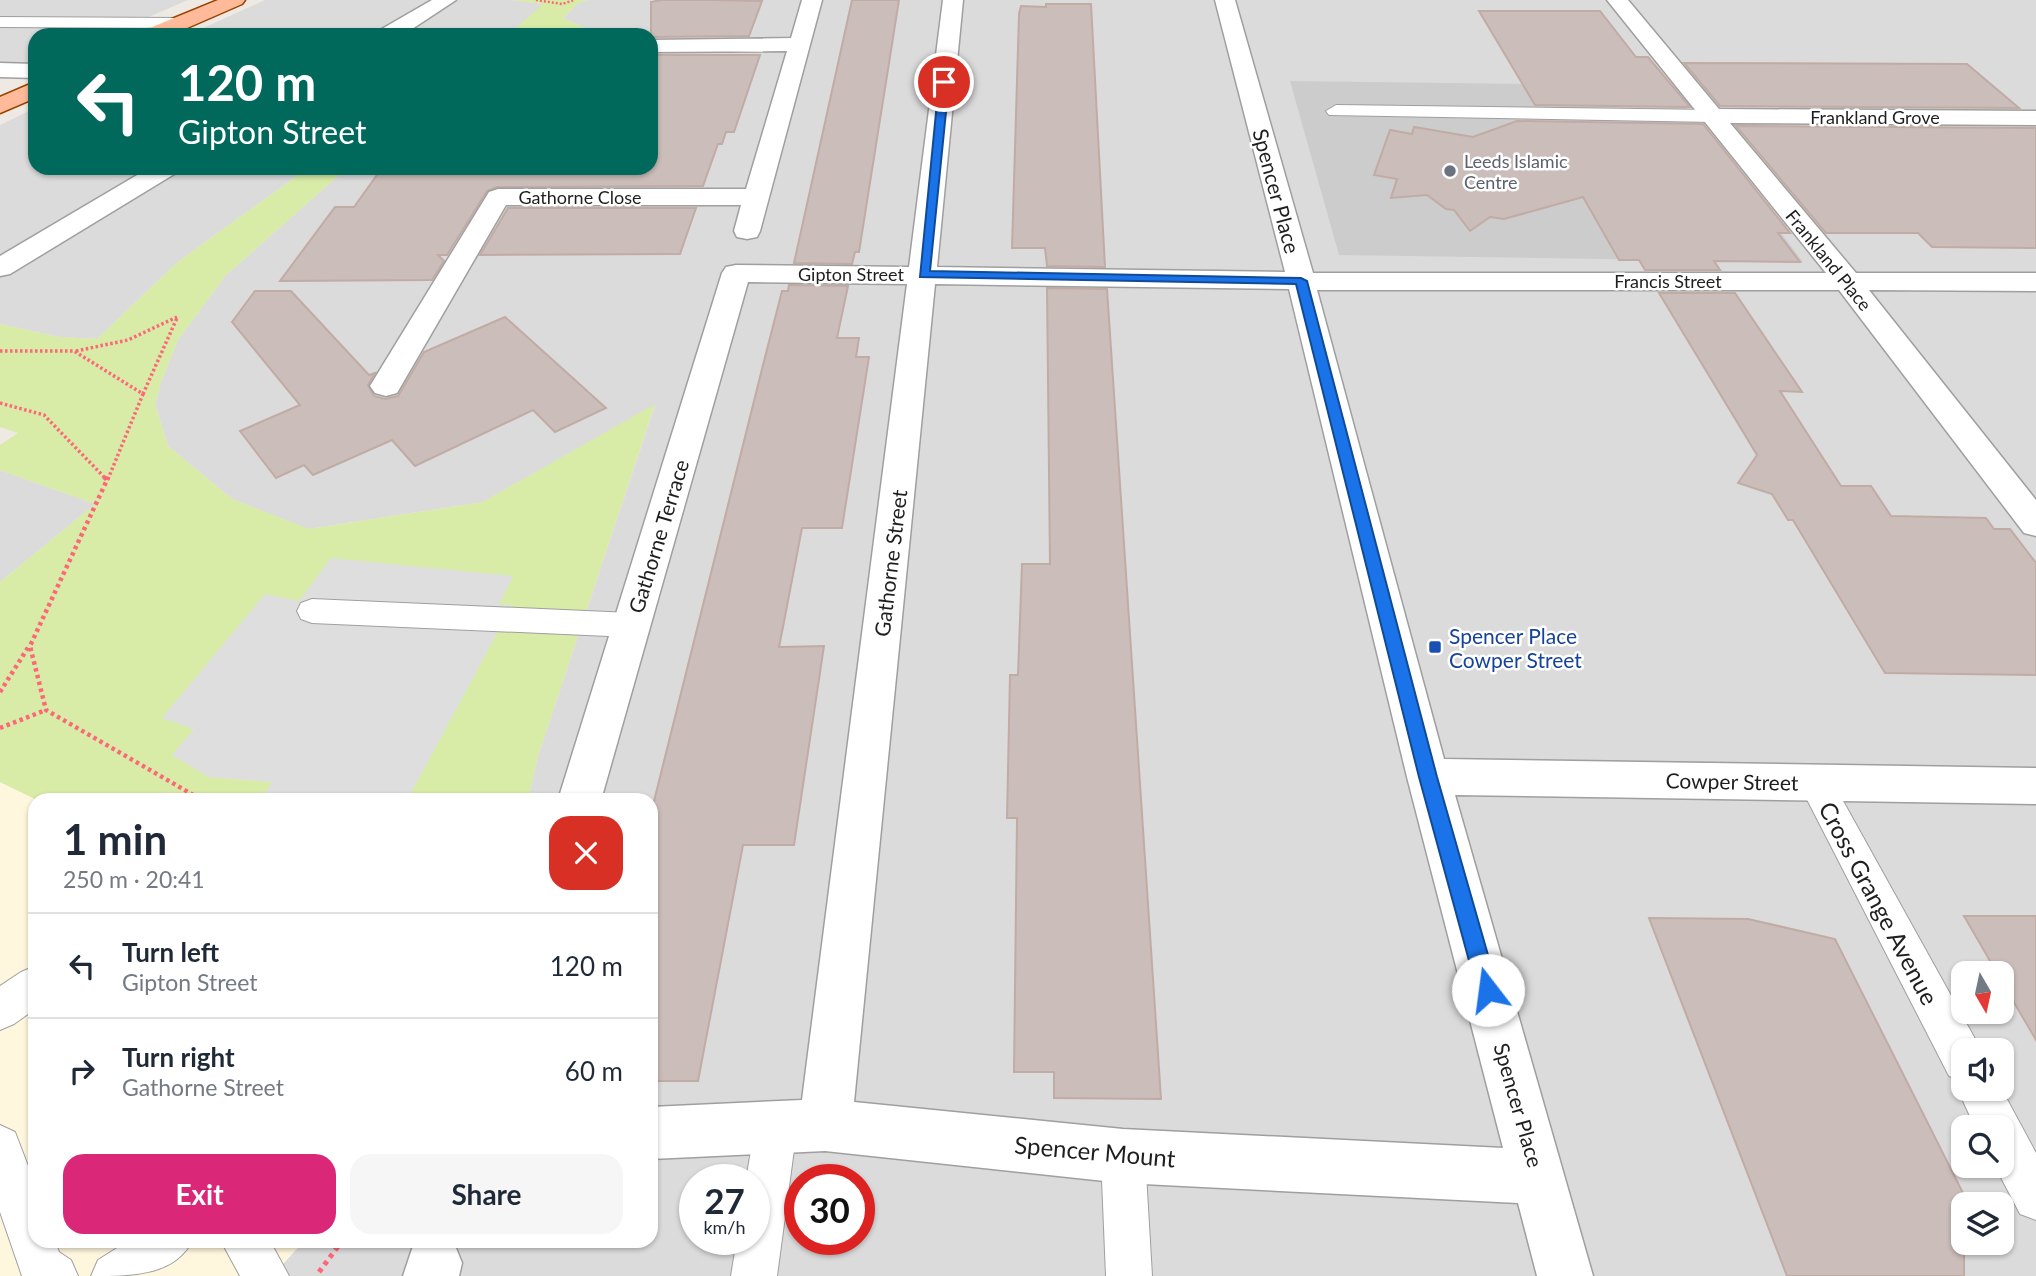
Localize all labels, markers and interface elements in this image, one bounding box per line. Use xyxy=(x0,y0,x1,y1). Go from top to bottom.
pin xyxy=(914,52,974,112)
text: 120 m xyxy=(178,53,316,111)
icon: left xyxy=(63,56,154,147)
icon: arrive xyxy=(925,63,963,101)
street label: Frankland Grove xyxy=(1810,106,1940,128)
text: Gipton Street xyxy=(178,112,367,151)
street label: Spencer Place xyxy=(1248,126,1306,256)
place label: Leeds Islamic Centre xyxy=(1464,150,1568,193)
marker: Leeds Islamic Centre xyxy=(1442,163,1458,179)
street label: Gathorne Close xyxy=(518,186,642,208)
street label: Frankland Place xyxy=(1782,205,1876,315)
street label: Gipton Street xyxy=(798,263,905,285)
street label: Francis Street xyxy=(1614,270,1722,292)
street label: Gathorne Terrace xyxy=(623,456,693,616)
street label: Gathorne Street xyxy=(869,488,911,638)
place label: Spencer Place Cowper Street xyxy=(1449,623,1582,672)
marker: Spencer Place Cowper Street xyxy=(1427,639,1443,655)
street label: Cowper Street xyxy=(1665,767,1799,795)
street label: Cross Grange Avenue xyxy=(1813,797,1945,1009)
text: 1 min xyxy=(63,814,167,864)
button: close xyxy=(549,816,623,890)
text: 250 m · 20:41 xyxy=(63,865,205,893)
text: Turn left xyxy=(122,936,219,968)
icon: left xyxy=(63,947,101,985)
text: 120 m xyxy=(550,950,623,982)
position arrow xyxy=(1451,953,1525,1027)
north arrow xyxy=(1951,961,2014,1024)
map controls xyxy=(1951,961,2014,1255)
text: Gipton Street xyxy=(122,968,257,996)
button: sound xyxy=(1951,1038,2014,1101)
street label: Spencer Place xyxy=(1489,1040,1549,1170)
text: Turn right xyxy=(122,1041,235,1073)
icon: right xyxy=(63,1052,101,1090)
text: 60 m xyxy=(565,1055,623,1087)
text: Gathorne Street xyxy=(122,1073,284,1101)
button: search xyxy=(1951,1115,2014,1178)
street label: Spencer Mount xyxy=(1013,1130,1177,1173)
button: Exit xyxy=(63,1154,336,1234)
button: Share xyxy=(350,1154,623,1234)
speed limit sign: 30 xyxy=(784,1164,875,1255)
text: 27 xyxy=(704,1179,745,1221)
button: layers xyxy=(1951,1192,2014,1255)
text: km/h xyxy=(703,1216,746,1238)

